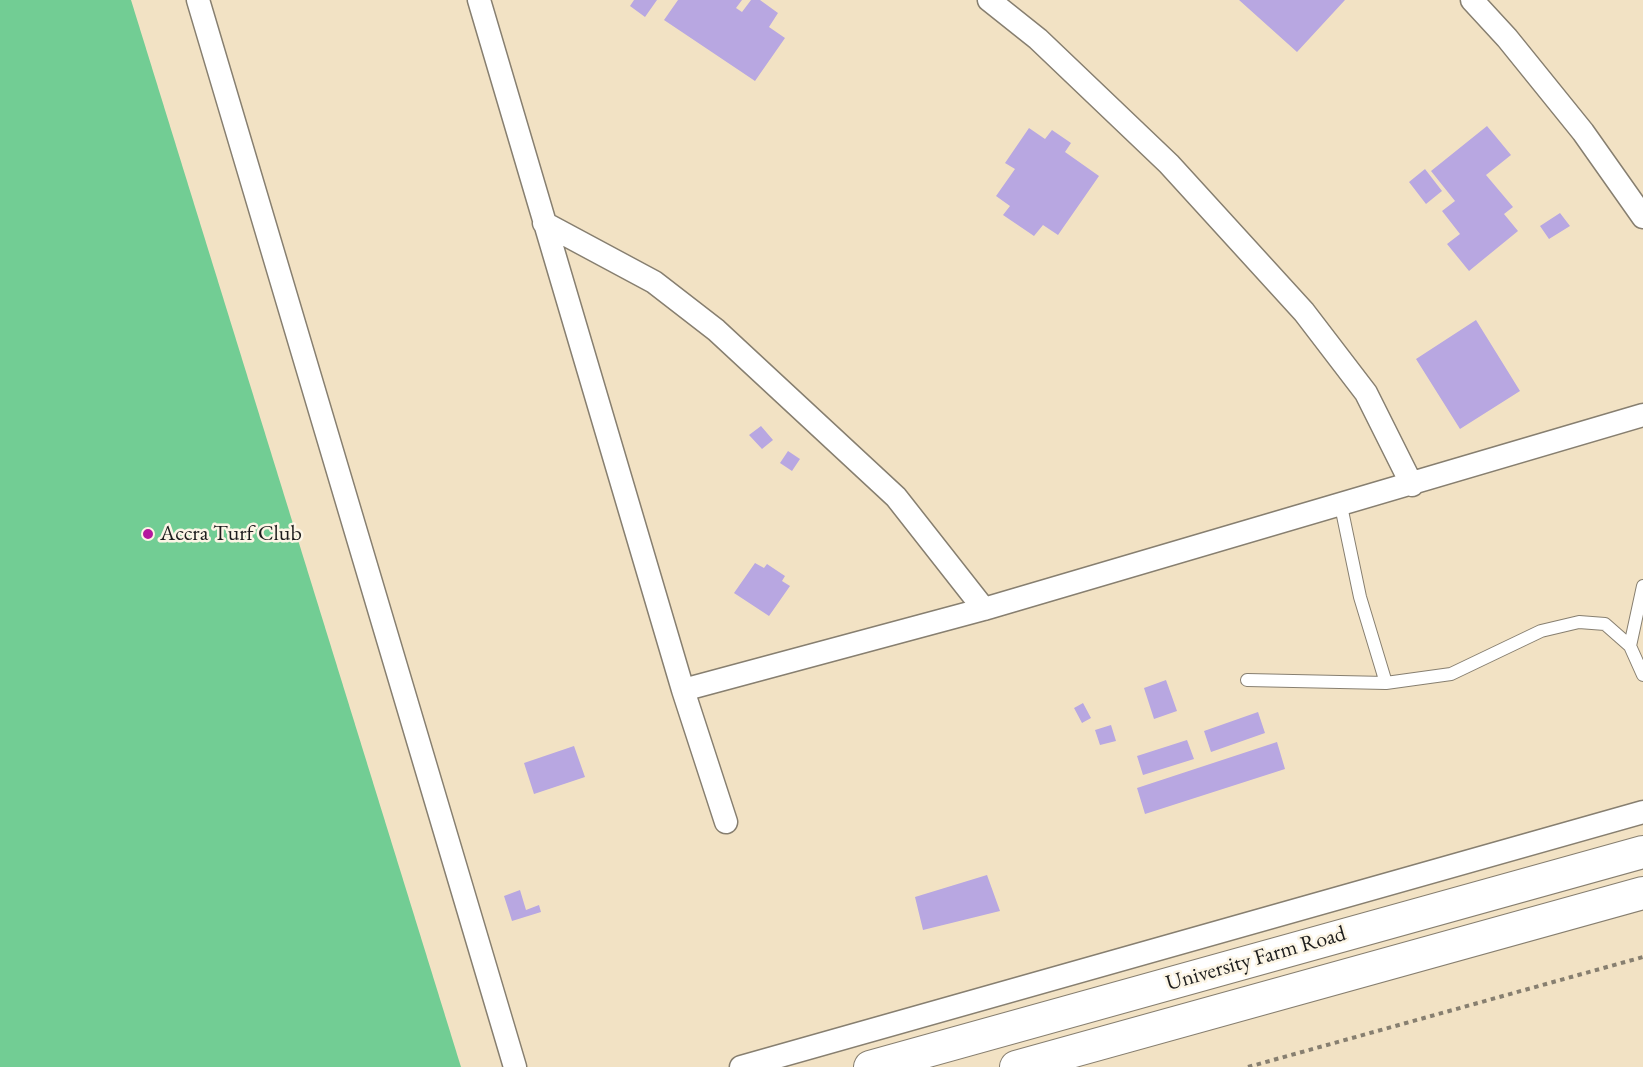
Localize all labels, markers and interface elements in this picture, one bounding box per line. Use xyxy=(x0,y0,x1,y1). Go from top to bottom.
place label: Accra Turf Club xyxy=(160,521,302,547)
marker: Accra Turf Club xyxy=(141,527,155,541)
street label: University Farm Road xyxy=(1163,921,1349,997)

